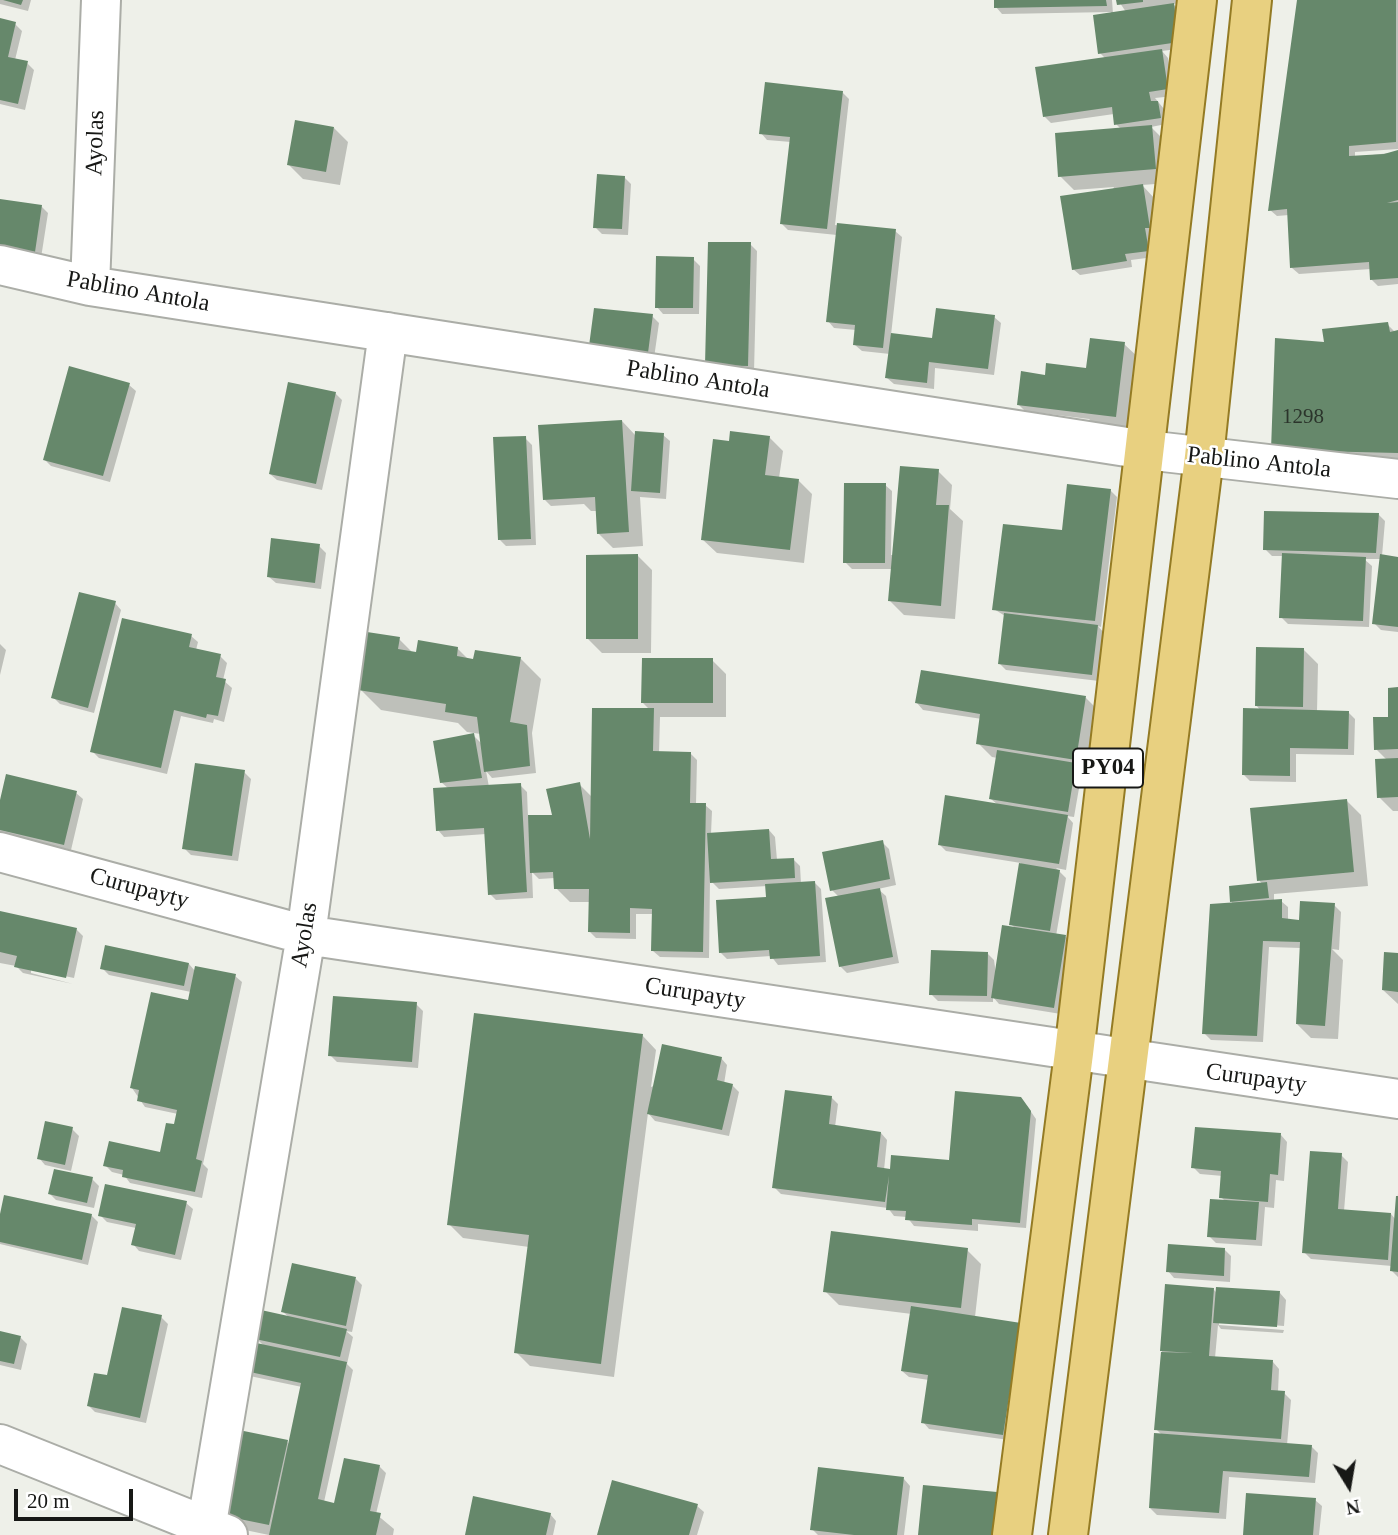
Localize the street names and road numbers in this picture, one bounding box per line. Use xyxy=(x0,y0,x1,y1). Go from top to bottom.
street label: Ayolas xyxy=(80,110,112,176)
street label: Pablino Antola xyxy=(64,265,212,319)
street label: Pablino Antola xyxy=(624,354,772,406)
street label: Pablino Antola xyxy=(1186,441,1332,485)
road number: PY04 xyxy=(1073,748,1143,788)
street label: Curupayty xyxy=(86,862,192,916)
street label: Ayolas xyxy=(286,900,324,970)
street label: Curupayty xyxy=(643,972,747,1016)
street label: Curupayty xyxy=(1204,1058,1308,1100)

